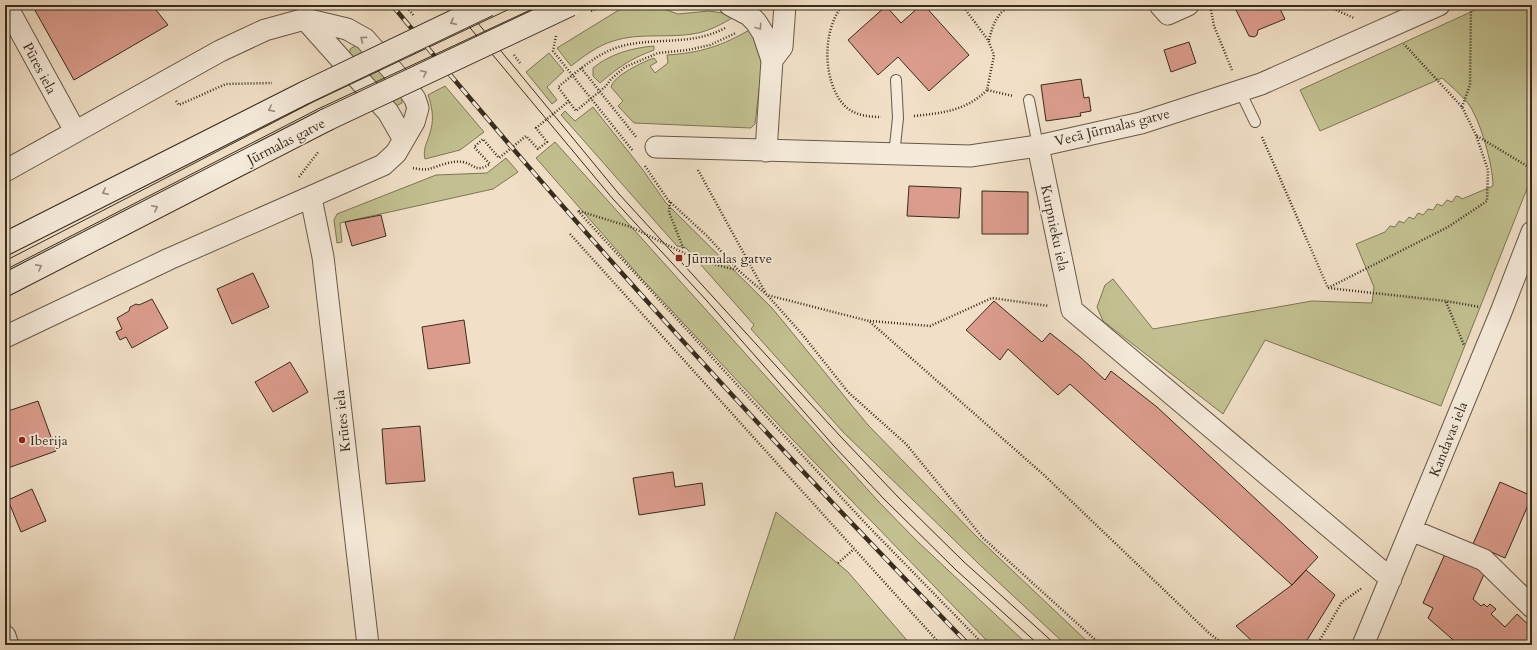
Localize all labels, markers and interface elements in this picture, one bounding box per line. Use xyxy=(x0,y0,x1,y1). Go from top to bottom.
one-way arrow xyxy=(449,17,457,25)
one-way arrow xyxy=(754,22,761,29)
one-way arrow xyxy=(361,37,368,44)
street label: Pūres iela xyxy=(18,39,61,97)
one-way arrow xyxy=(420,70,428,78)
one-way arrow xyxy=(268,104,275,112)
street label: Vecā Jūrmalas gatve xyxy=(1053,104,1172,151)
street label: Jūrmalas gatve xyxy=(242,114,329,170)
street label: Kurpnieku iela xyxy=(1036,183,1073,273)
one-way arrow xyxy=(102,187,109,195)
one-way arrow xyxy=(151,205,158,212)
place label: Jūrmalas gatve xyxy=(685,249,772,268)
marker: Jūrmalas gatve xyxy=(674,253,684,263)
one-way arrow xyxy=(35,264,43,271)
street label: Krūtes iela xyxy=(330,389,355,453)
street label: Kandavas iela xyxy=(1425,399,1472,480)
place label: Iberija xyxy=(30,431,68,450)
marker: Iberija xyxy=(17,435,27,445)

